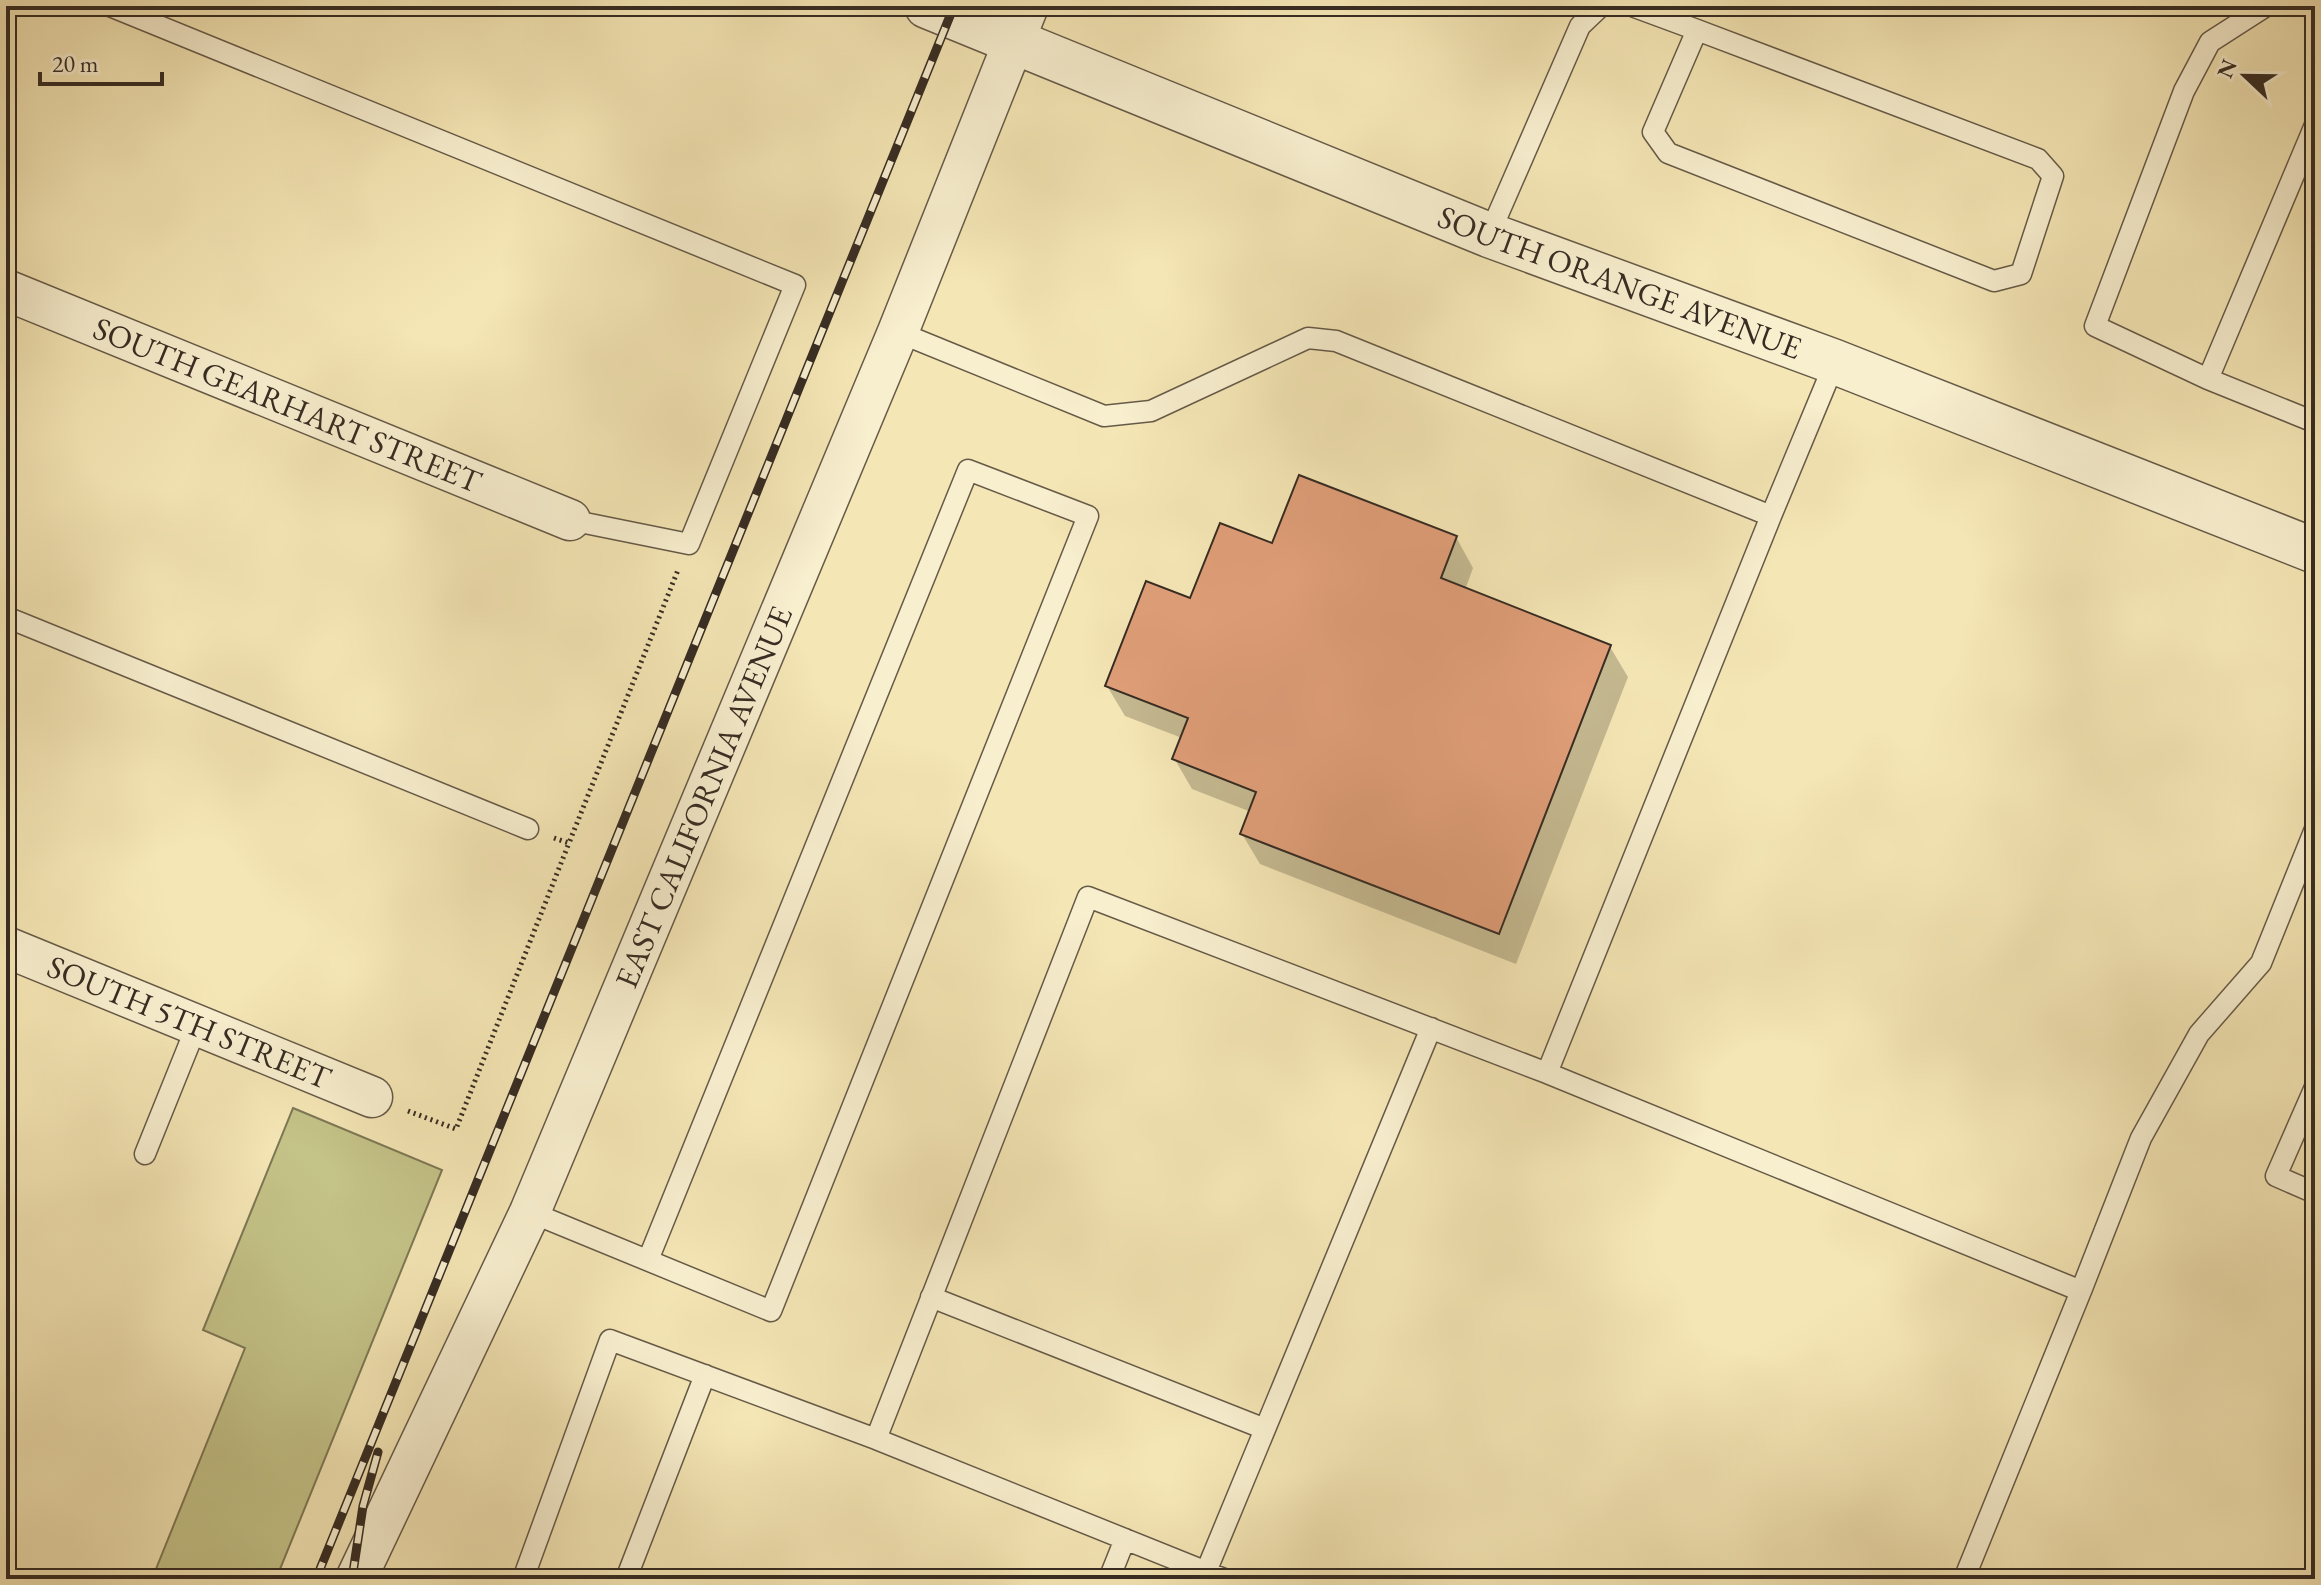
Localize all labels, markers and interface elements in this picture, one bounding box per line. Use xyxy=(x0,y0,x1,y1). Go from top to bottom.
scale bar xyxy=(40,36,162,86)
north arrow xyxy=(2205,36,2285,116)
text: 20 m xyxy=(52,48,99,79)
text: N xyxy=(2210,55,2244,82)
street label: SOUTH ORANGE AVENUE xyxy=(1432,195,1807,369)
street label: SOUTH GEARHART STREET xyxy=(87,307,488,503)
street label: EAST CALIFORNIA AVENUE xyxy=(605,600,802,994)
street label: SOUTH 5TH STREET xyxy=(41,945,338,1099)

